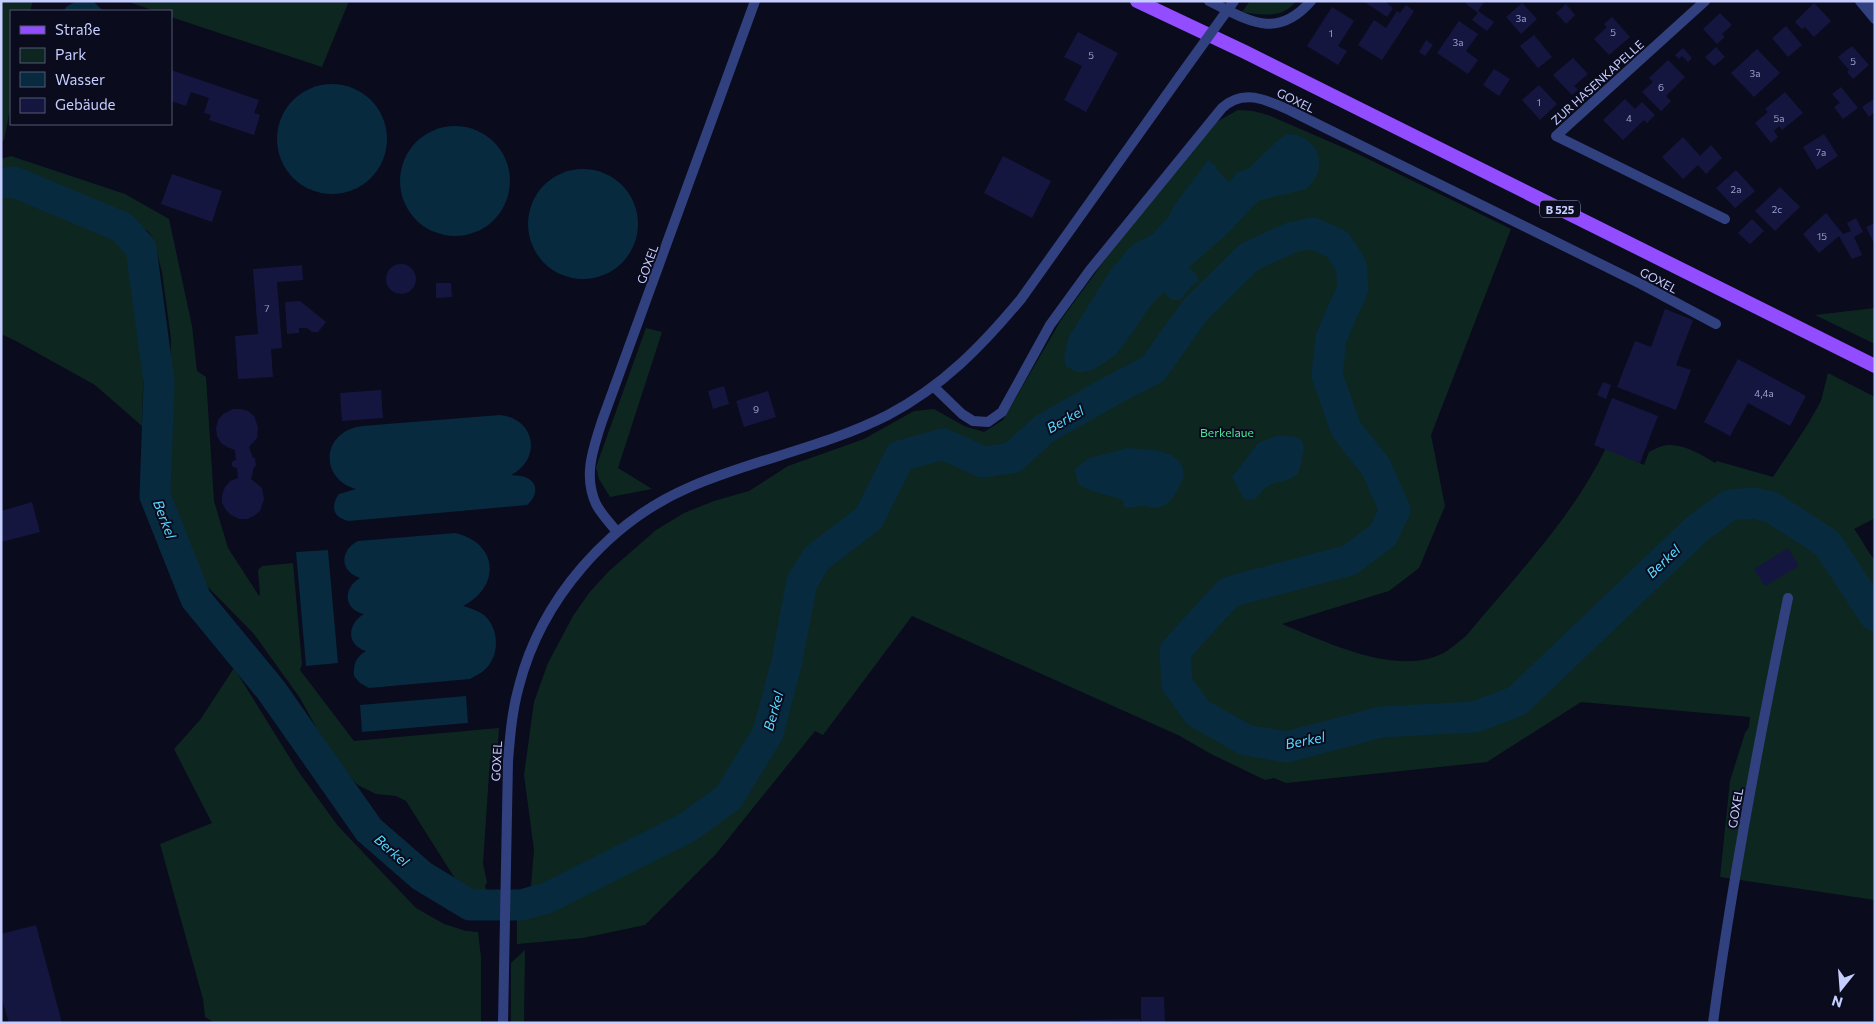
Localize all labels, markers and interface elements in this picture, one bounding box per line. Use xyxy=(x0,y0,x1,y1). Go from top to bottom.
legend xyxy=(10,10,172,125)
house number: 3a xyxy=(1516,12,1526,24)
text: Straße xyxy=(55,20,101,38)
house number: 5 xyxy=(1610,26,1616,38)
house number: 1 xyxy=(1329,27,1333,39)
house number: 3a xyxy=(1453,36,1463,48)
street label: ZUR HASENKAPELLE xyxy=(1548,37,1646,127)
text: Park xyxy=(55,45,86,63)
house number: 5 xyxy=(1088,49,1094,61)
house number: 5 xyxy=(1850,55,1856,67)
house number: 3a xyxy=(1750,67,1760,79)
text: Wasser xyxy=(55,70,105,88)
house number: 6 xyxy=(1658,81,1664,93)
street label: GOXEL xyxy=(1275,85,1317,115)
text: Gebäude xyxy=(55,95,116,113)
house number: 1 xyxy=(1537,96,1541,108)
house number: 4 xyxy=(1626,112,1632,124)
house number: 5a xyxy=(1774,112,1784,124)
house number: 7a xyxy=(1816,146,1826,158)
house number: 2a xyxy=(1731,183,1741,195)
road number: B 525 xyxy=(1540,200,1580,218)
house number: 2c xyxy=(1772,203,1782,215)
house number: 15 xyxy=(1817,230,1827,242)
street label: GOXEL xyxy=(634,243,661,285)
street label: GOXEL xyxy=(1638,264,1680,296)
house number: 7 xyxy=(264,302,270,314)
house number: 4,4a xyxy=(1754,387,1774,399)
water label: Berkel xyxy=(1043,401,1087,436)
house number: 9 xyxy=(753,403,759,415)
park label: Berkelaue xyxy=(1200,425,1254,439)
water label: Berkel xyxy=(150,497,180,541)
water label: Berkel xyxy=(1643,541,1684,581)
water label: Berkel xyxy=(759,689,787,733)
water label: Berkel xyxy=(1284,728,1327,752)
street label: GOXEL xyxy=(488,740,504,782)
street label: GOXEL xyxy=(1725,787,1745,829)
water label: Berkel xyxy=(371,830,413,870)
north arrow xyxy=(1816,964,1866,1014)
text: N xyxy=(1830,992,1845,1012)

